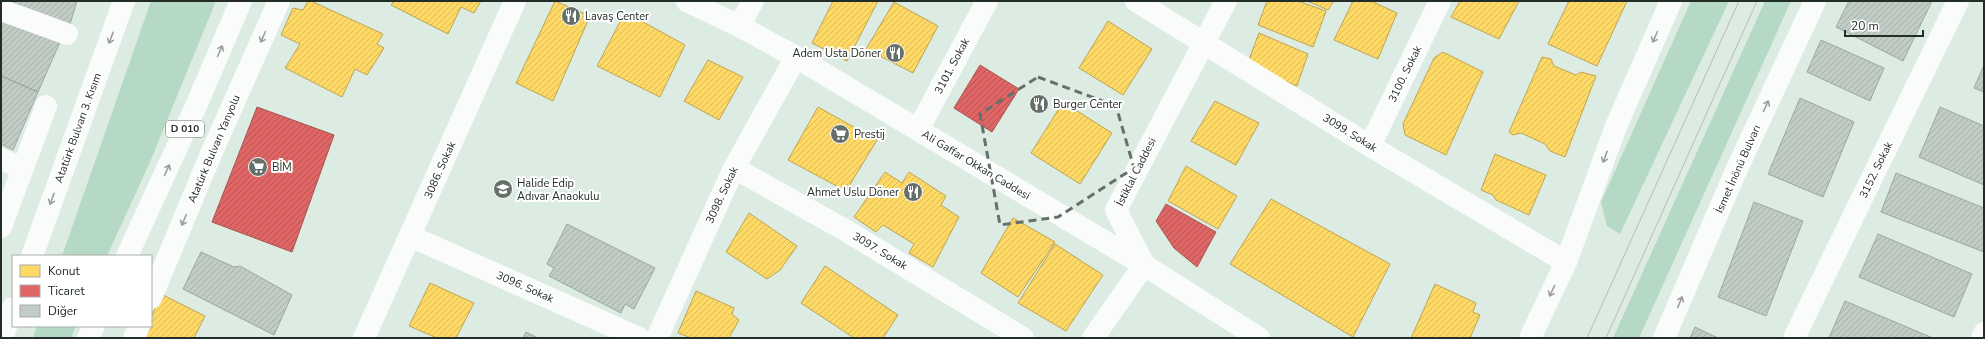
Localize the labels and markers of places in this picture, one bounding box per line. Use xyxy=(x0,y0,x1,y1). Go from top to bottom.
restaurant icon: Lavaş Center xyxy=(560,5,582,27)
place label: Lavaş Center xyxy=(585,9,649,24)
restaurant icon: Adem Usta Döner xyxy=(884,42,906,64)
place label: Adem Usta Döner xyxy=(792,46,881,61)
restaurant icon: Burger Center xyxy=(1028,93,1050,115)
place label: Burger Center xyxy=(1053,97,1122,112)
supermarket icon: Prestij xyxy=(829,123,851,145)
place label: Prestij xyxy=(854,127,885,142)
supermarket icon: BİM xyxy=(247,156,269,178)
place label: BİM xyxy=(272,160,292,175)
place label: Halide Edip Adıvar Anaokulu xyxy=(517,176,599,204)
school or university icon: Halide Edip Adıvar Anaokulu xyxy=(492,178,514,200)
restaurant icon: Ahmet Uslu Döner xyxy=(902,181,924,203)
place label: Ahmet Uslu Döner xyxy=(807,185,899,200)

